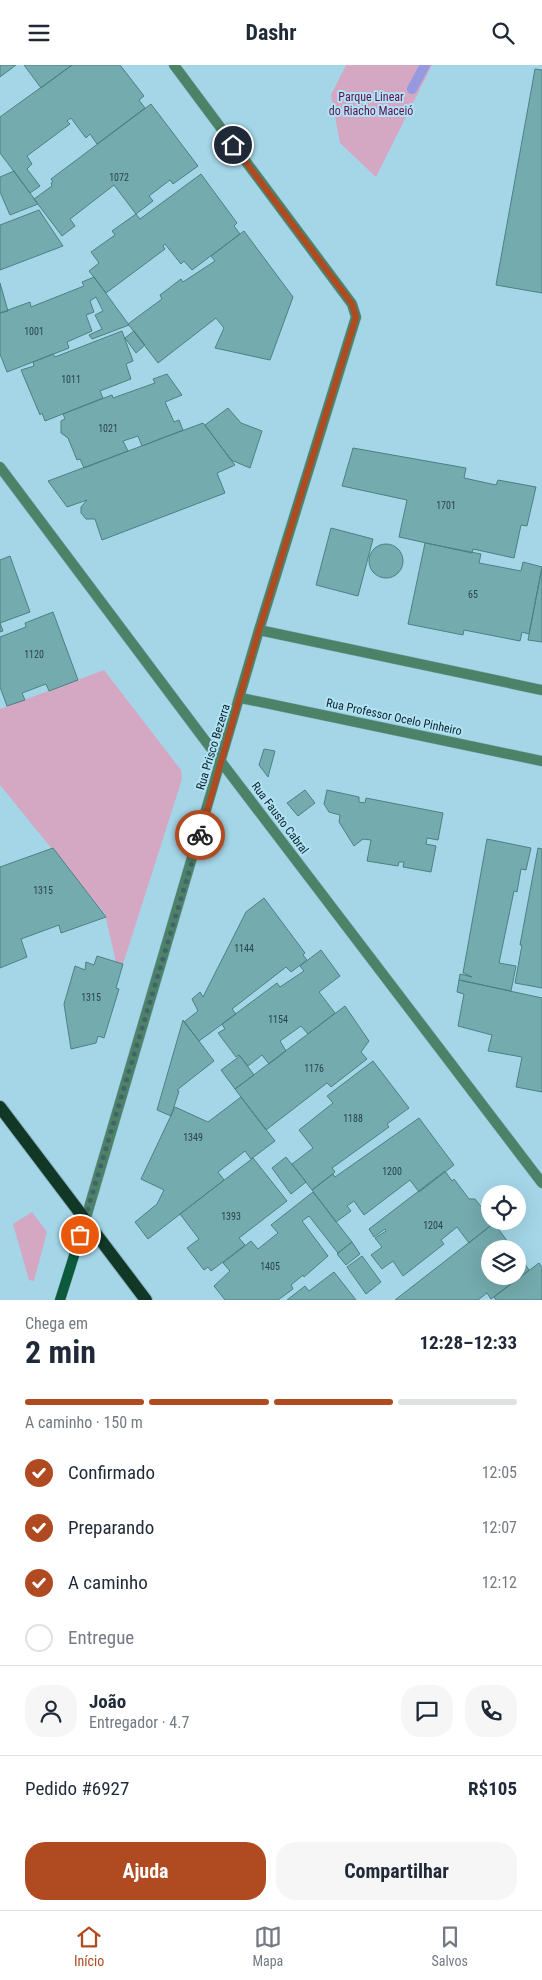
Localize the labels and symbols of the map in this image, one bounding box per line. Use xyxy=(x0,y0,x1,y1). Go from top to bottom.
park label: Parque Linear do Riacho Maceió xyxy=(329,90,413,118)
pin xyxy=(212,124,254,166)
house number: 1072 xyxy=(109,172,129,183)
house number: 1001 xyxy=(24,326,44,337)
house number: 1011 xyxy=(61,374,81,385)
house number: 1021 xyxy=(98,423,118,434)
house number: 1701 xyxy=(436,500,456,511)
house number: 65 xyxy=(468,589,478,600)
house number: 1120 xyxy=(24,649,44,660)
street label: Rua Professor Ocelo Pinheiro xyxy=(325,696,463,738)
street label: Rua Prisco Bezerra xyxy=(193,702,233,792)
street label: Rua Fausto Cabral xyxy=(249,779,311,857)
courier xyxy=(175,810,225,860)
house number: 1315 xyxy=(33,885,53,896)
house number: 1144 xyxy=(234,943,254,954)
house number: 1315 xyxy=(81,992,101,1003)
house number: 1154 xyxy=(268,1014,288,1025)
house number: 1176 xyxy=(304,1063,324,1074)
house number: 1188 xyxy=(343,1113,363,1124)
house number: 1349 xyxy=(183,1132,203,1143)
house number: 1200 xyxy=(382,1166,402,1177)
house number: 1393 xyxy=(221,1211,241,1222)
pin xyxy=(59,1214,101,1256)
house number: 1204 xyxy=(423,1220,443,1231)
house number: 1405 xyxy=(260,1261,280,1272)

